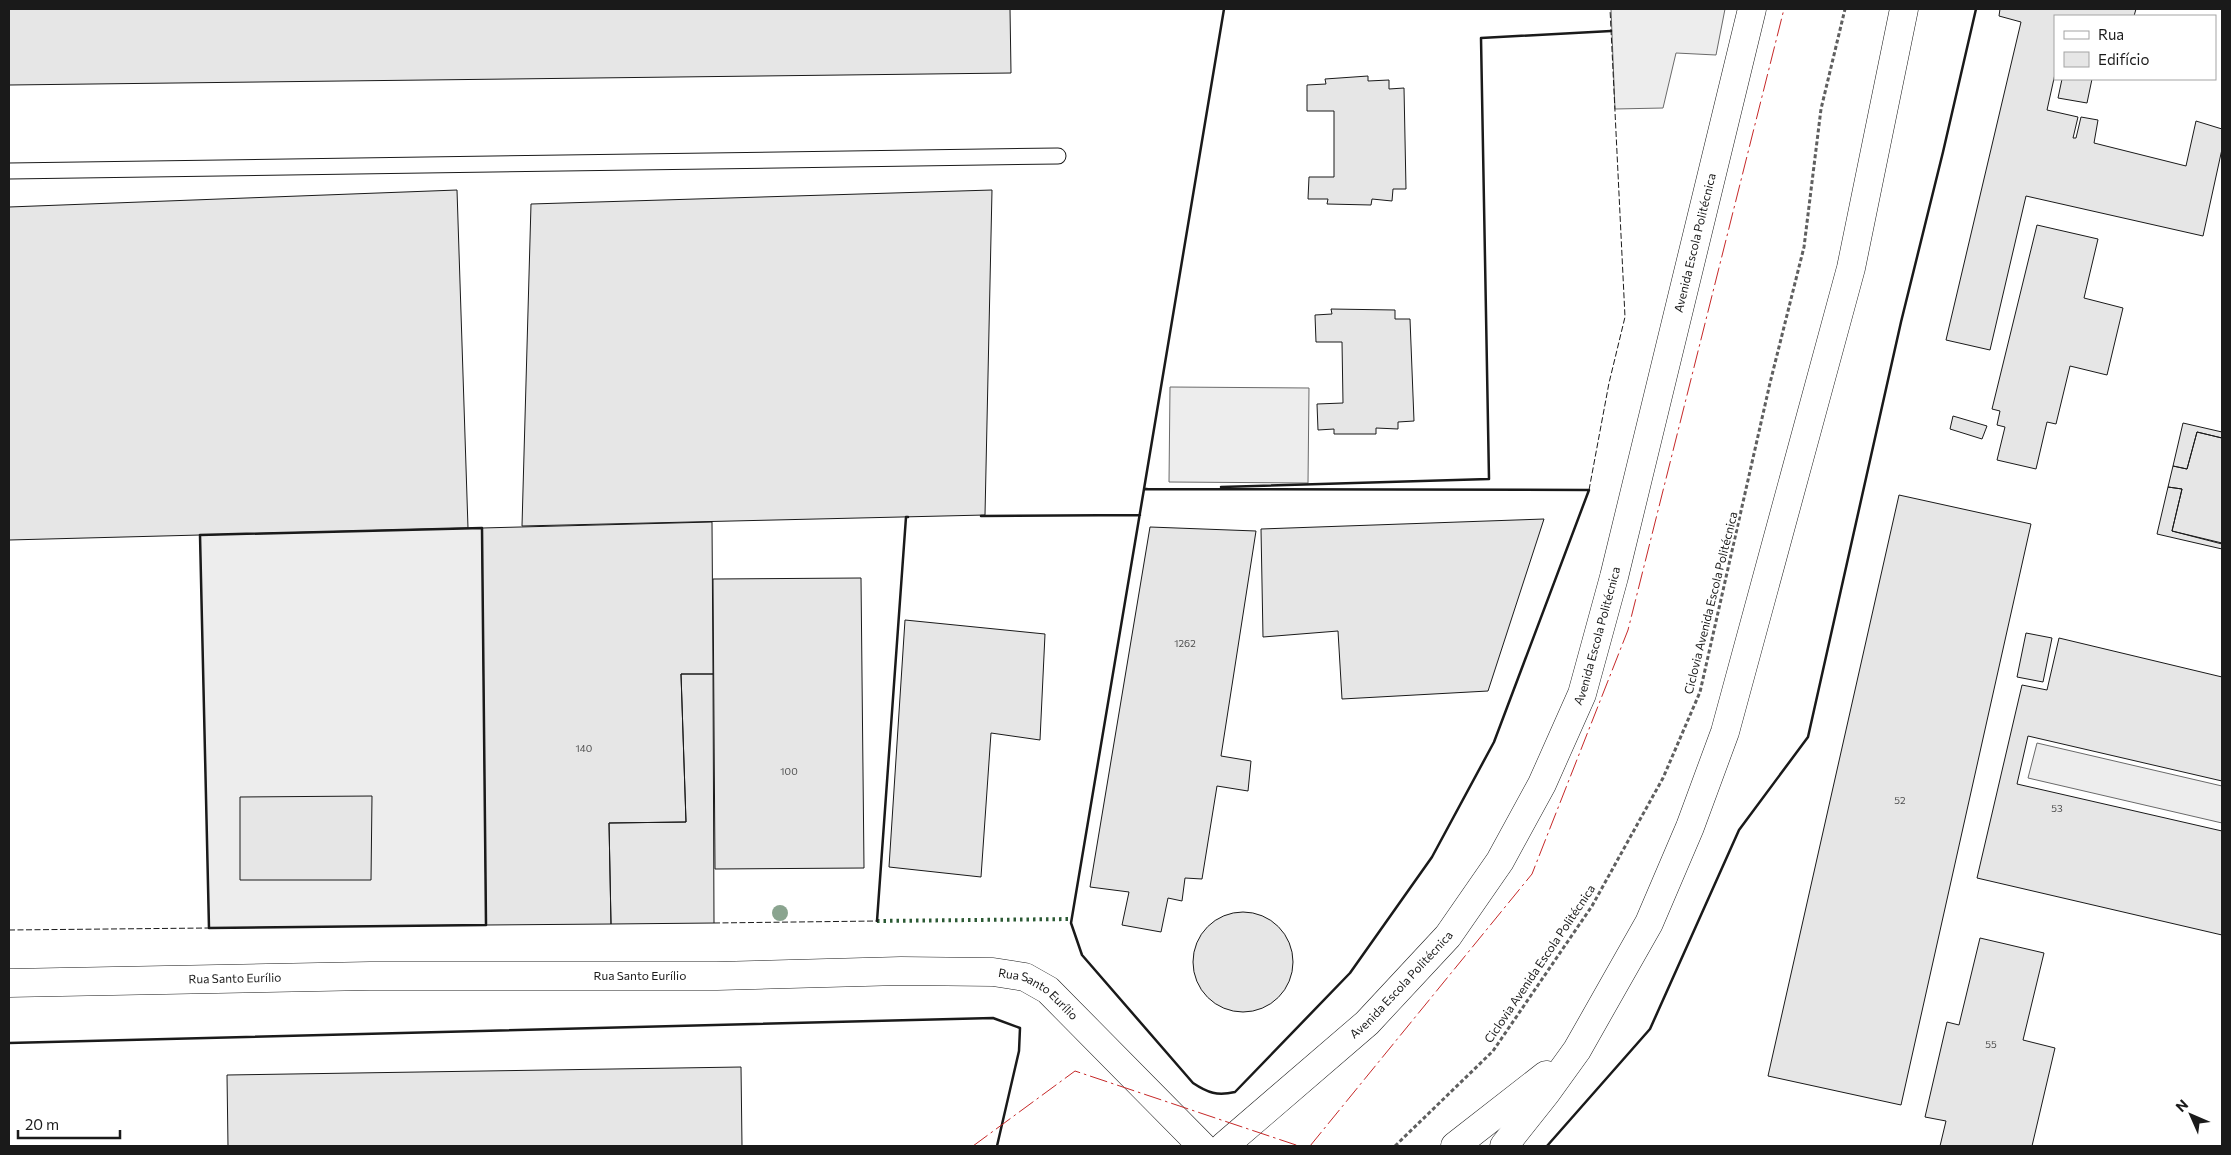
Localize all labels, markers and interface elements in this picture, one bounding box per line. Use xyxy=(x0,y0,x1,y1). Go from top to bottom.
legend xyxy=(2054,15,2216,80)
text: Rua xyxy=(2098,25,2124,43)
text: Edifício xyxy=(2098,50,2149,68)
street label: Avenida Escola Politécnica xyxy=(1671,172,1718,314)
street label: Ciclovia Avenida Escola Politécnica xyxy=(1681,510,1740,696)
street label: Avenida Escola Politécnica xyxy=(1570,565,1622,707)
house number: 1262 xyxy=(1174,637,1196,649)
house number: 140 xyxy=(576,742,592,754)
house number: 100 xyxy=(780,765,798,777)
house number: 52 xyxy=(1894,794,1906,806)
house number: 53 xyxy=(2051,802,2063,814)
street label: Ciclovia Avenida Escola Politécnica xyxy=(1481,882,1597,1045)
street label: Avenida Escola Politécnica xyxy=(1347,928,1455,1041)
street label: Rua Santo Eurílio xyxy=(997,965,1081,1022)
street label: Rua Santo Eurílio xyxy=(593,968,686,982)
street label: Rua Santo Eurílio xyxy=(188,970,282,986)
house number: 55 xyxy=(1985,1038,1997,1050)
north arrow xyxy=(2166,1090,2216,1140)
text: N xyxy=(2172,1096,2191,1115)
scale bar xyxy=(18,1108,120,1140)
text: 20 m xyxy=(25,1115,59,1133)

